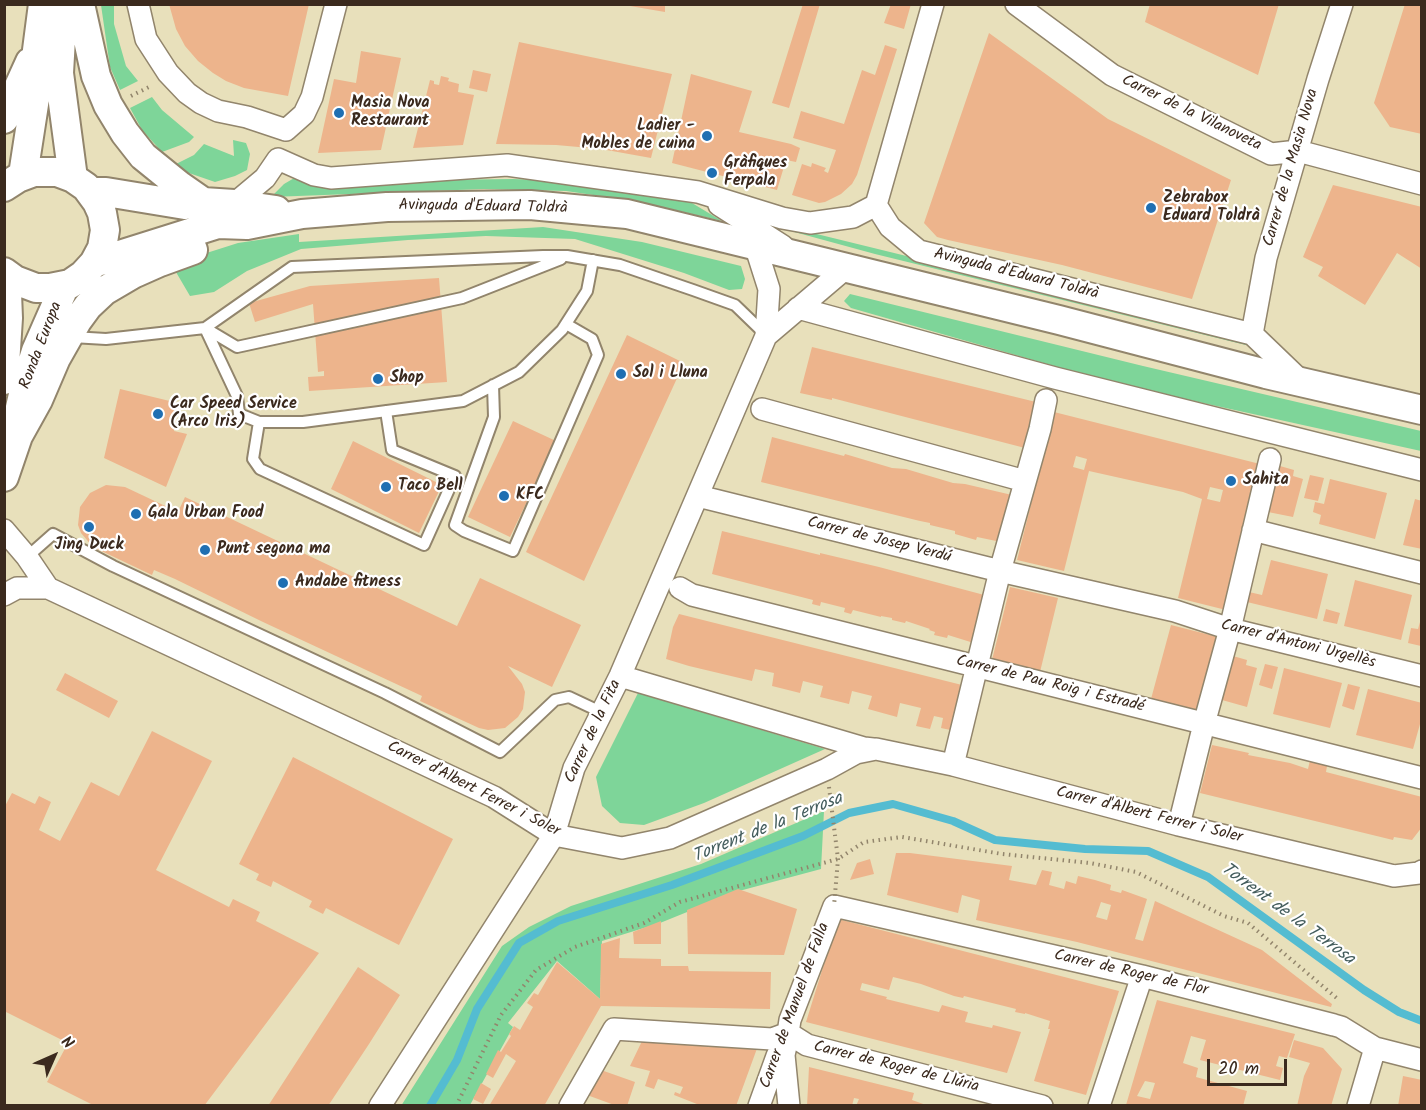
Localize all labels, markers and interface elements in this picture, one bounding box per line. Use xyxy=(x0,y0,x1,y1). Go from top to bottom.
street label: Carrer de la Vilanoveta xyxy=(1118,72,1264,156)
street label: Carrer de la Masia Nova xyxy=(1260,87,1324,249)
place label: Masia Nova Restaurant xyxy=(351,94,430,132)
marker: Masia Nova Restaurant xyxy=(332,106,346,120)
place label: Ladier - Mobles de cuina xyxy=(581,117,695,155)
marker: Ladier - Mobles de cuina xyxy=(700,129,714,143)
place label: Gràfiques Ferpala xyxy=(724,154,787,192)
marker: Gràfiques Ferpala xyxy=(705,166,719,180)
place label: Zebrabox Eduard Toldrà xyxy=(1163,189,1260,227)
street label: Avinguda d'Eduard Toldrà xyxy=(398,197,568,219)
marker: Zebrabox Eduard Toldrà xyxy=(1144,201,1158,215)
street label: Avinguda d'Eduard Toldrà xyxy=(932,245,1100,305)
street label: Ronda Europa xyxy=(17,300,67,392)
place label: Sol i Lluna xyxy=(633,364,708,384)
marker: Sol i Lluna xyxy=(614,367,628,381)
place label: Shop xyxy=(390,369,424,389)
marker: Shop xyxy=(371,372,385,386)
place label: Car Speed Service (Arco Iris) xyxy=(170,395,297,433)
marker: Car Speed Service (Arco Iris) xyxy=(151,407,165,421)
place label: Sahita xyxy=(1243,471,1289,491)
marker: Sahita xyxy=(1224,474,1238,488)
place label: Taco Bell xyxy=(398,477,462,497)
marker: Taco Bell xyxy=(379,480,393,494)
place label: KFC xyxy=(516,486,544,506)
marker: KFC xyxy=(497,489,511,503)
place label: Gala Urban Food xyxy=(148,504,264,524)
marker: Gala Urban Food xyxy=(129,507,143,521)
street label: Carrer de Josep Verdú xyxy=(805,514,953,568)
marker: Jing Duck xyxy=(82,520,96,534)
place label: Jing Duck xyxy=(55,536,123,556)
place label: Punt segona ma xyxy=(217,540,331,560)
marker: Punt segona ma xyxy=(198,543,212,557)
place label: Andabe fitness xyxy=(295,573,401,593)
marker: Andabe fitness xyxy=(276,576,290,590)
street label: Carrer d'Antoni Urgellès xyxy=(1219,616,1377,674)
street label: Carrer de Pau Roig i Estradé xyxy=(954,652,1146,718)
street label: Carrer de la Fita xyxy=(562,677,626,787)
street label: Carrer d'Albert Ferrer i Soler xyxy=(383,738,563,842)
street label: Carrer d'Albert Ferrer i Soler xyxy=(1054,784,1244,848)
water label: Torrent de la Terrosa xyxy=(690,789,846,869)
water label: Torrent de la Terrosa xyxy=(1216,859,1358,971)
street label: Carrer de Manuel de Falla xyxy=(757,921,835,1091)
street label: Carrer de Roger de Flor xyxy=(1052,947,1210,1001)
north arrow xyxy=(24,1026,84,1086)
text: N xyxy=(55,1031,79,1055)
street label: Carrer de Roger de Llúria xyxy=(811,1038,981,1098)
scale bar xyxy=(1210,1047,1290,1085)
text: 20 m xyxy=(1218,1055,1259,1084)

